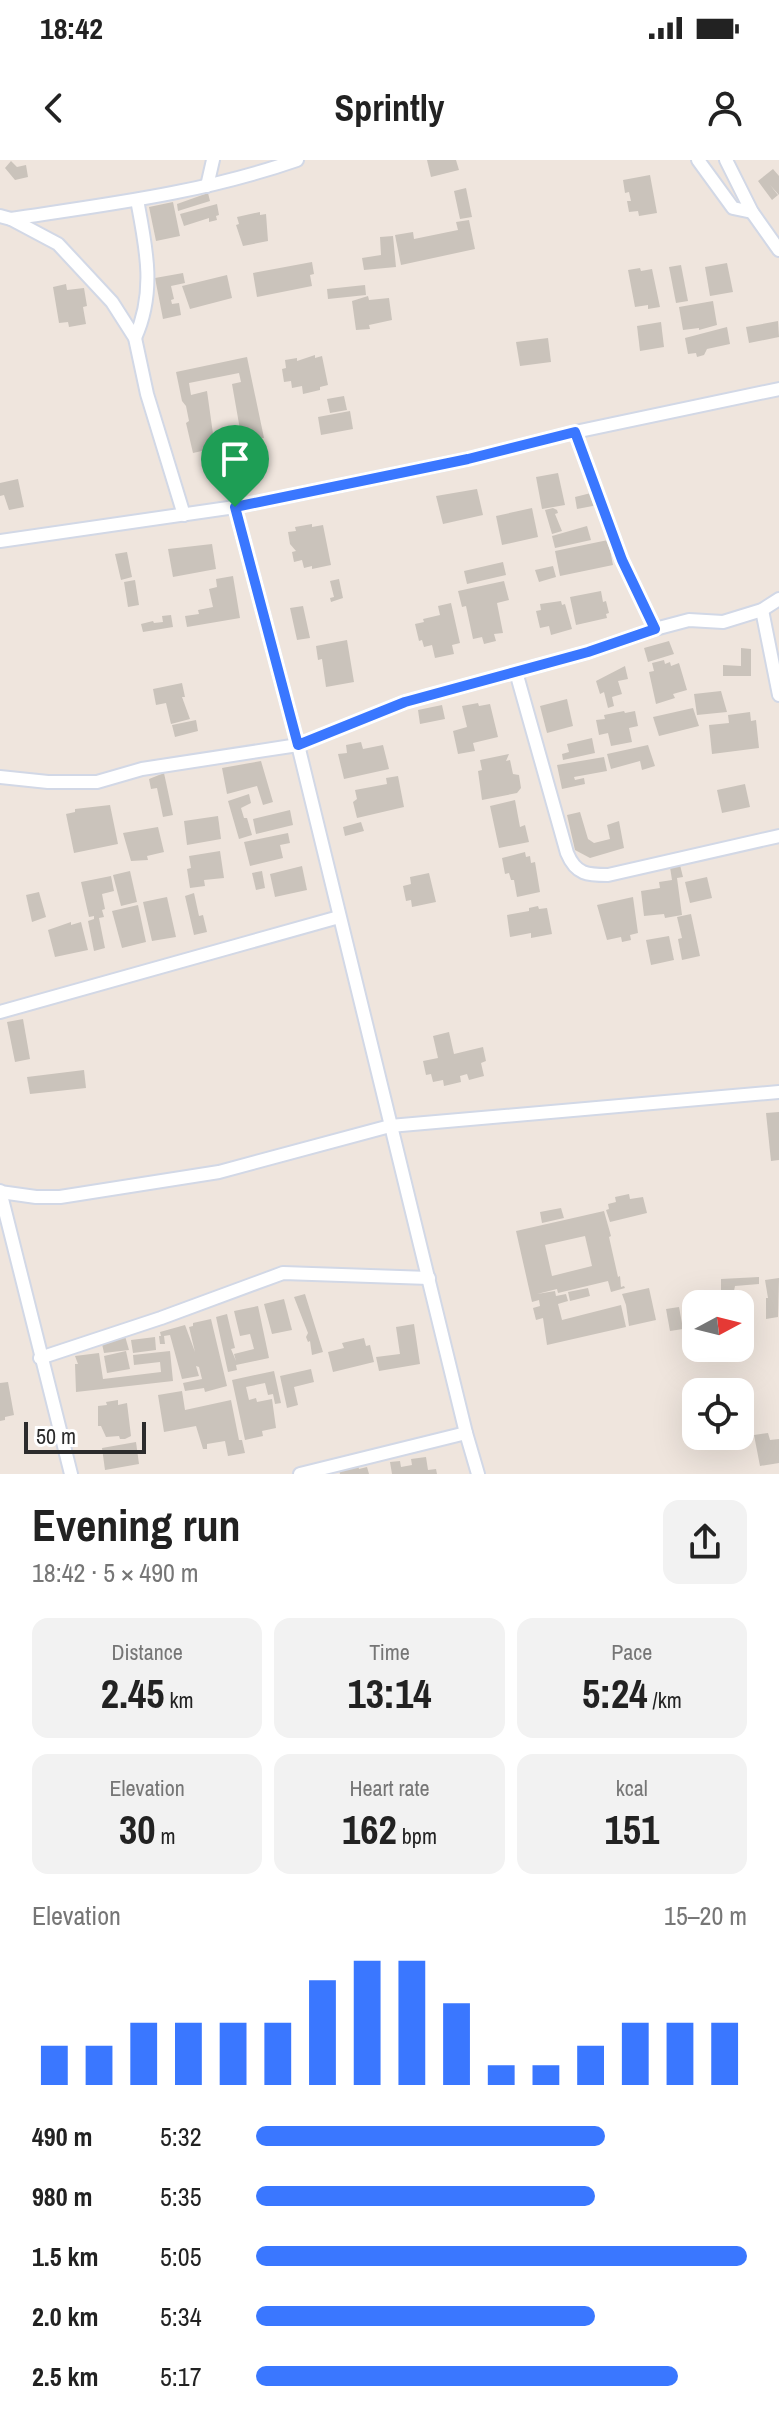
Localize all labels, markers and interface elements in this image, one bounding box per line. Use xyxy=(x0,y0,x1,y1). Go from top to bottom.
text: 18:42 xyxy=(40,8,103,48)
text: Sprintly xyxy=(335,84,444,132)
icon: back xyxy=(32,86,76,130)
icon: person xyxy=(703,86,747,130)
pin xyxy=(201,425,269,507)
icon: arrive xyxy=(213,437,257,481)
north arrow xyxy=(682,1290,754,1362)
map controls xyxy=(682,1290,754,1450)
button: locate xyxy=(682,1378,754,1450)
scale bar xyxy=(24,1418,146,1454)
text: 50 m xyxy=(36,1421,76,1451)
text: Evening run xyxy=(32,1495,241,1555)
button: share xyxy=(663,1500,747,1584)
text: 18:42 · 5 × 490 m xyxy=(32,1555,199,1590)
text: Distance xyxy=(112,1637,183,1667)
text: Time xyxy=(369,1637,410,1667)
text: Pace xyxy=(611,1637,652,1667)
text: 2.45 xyxy=(101,1667,165,1720)
text: 13:14 xyxy=(348,1667,431,1720)
text: 5:24 xyxy=(582,1667,648,1720)
text: km xyxy=(165,1685,194,1715)
text: /km xyxy=(648,1685,682,1715)
text: Elevation xyxy=(110,1773,185,1803)
text: Heart rate xyxy=(349,1773,430,1803)
text: kcal xyxy=(616,1773,648,1803)
text: 30 xyxy=(119,1803,155,1856)
text: 162 xyxy=(342,1803,397,1856)
text: 151 xyxy=(604,1803,659,1856)
text: m xyxy=(155,1821,175,1851)
text: bpm xyxy=(397,1821,437,1851)
text: Elevation xyxy=(32,1898,121,1933)
text: 15–20 m xyxy=(664,1898,747,1933)
text: 490 m xyxy=(32,2119,92,2154)
text: 5:32 xyxy=(160,2119,202,2154)
text: 980 m xyxy=(32,2179,92,2214)
text: 5:35 xyxy=(160,2179,202,2214)
text: 1.5 km xyxy=(32,2239,98,2274)
text: 5:05 xyxy=(160,2239,202,2274)
text: 2.0 km xyxy=(32,2299,98,2334)
text: 5:34 xyxy=(160,2299,202,2334)
text: 2.5 km xyxy=(32,2359,98,2394)
text: 5:17 xyxy=(160,2359,202,2394)

